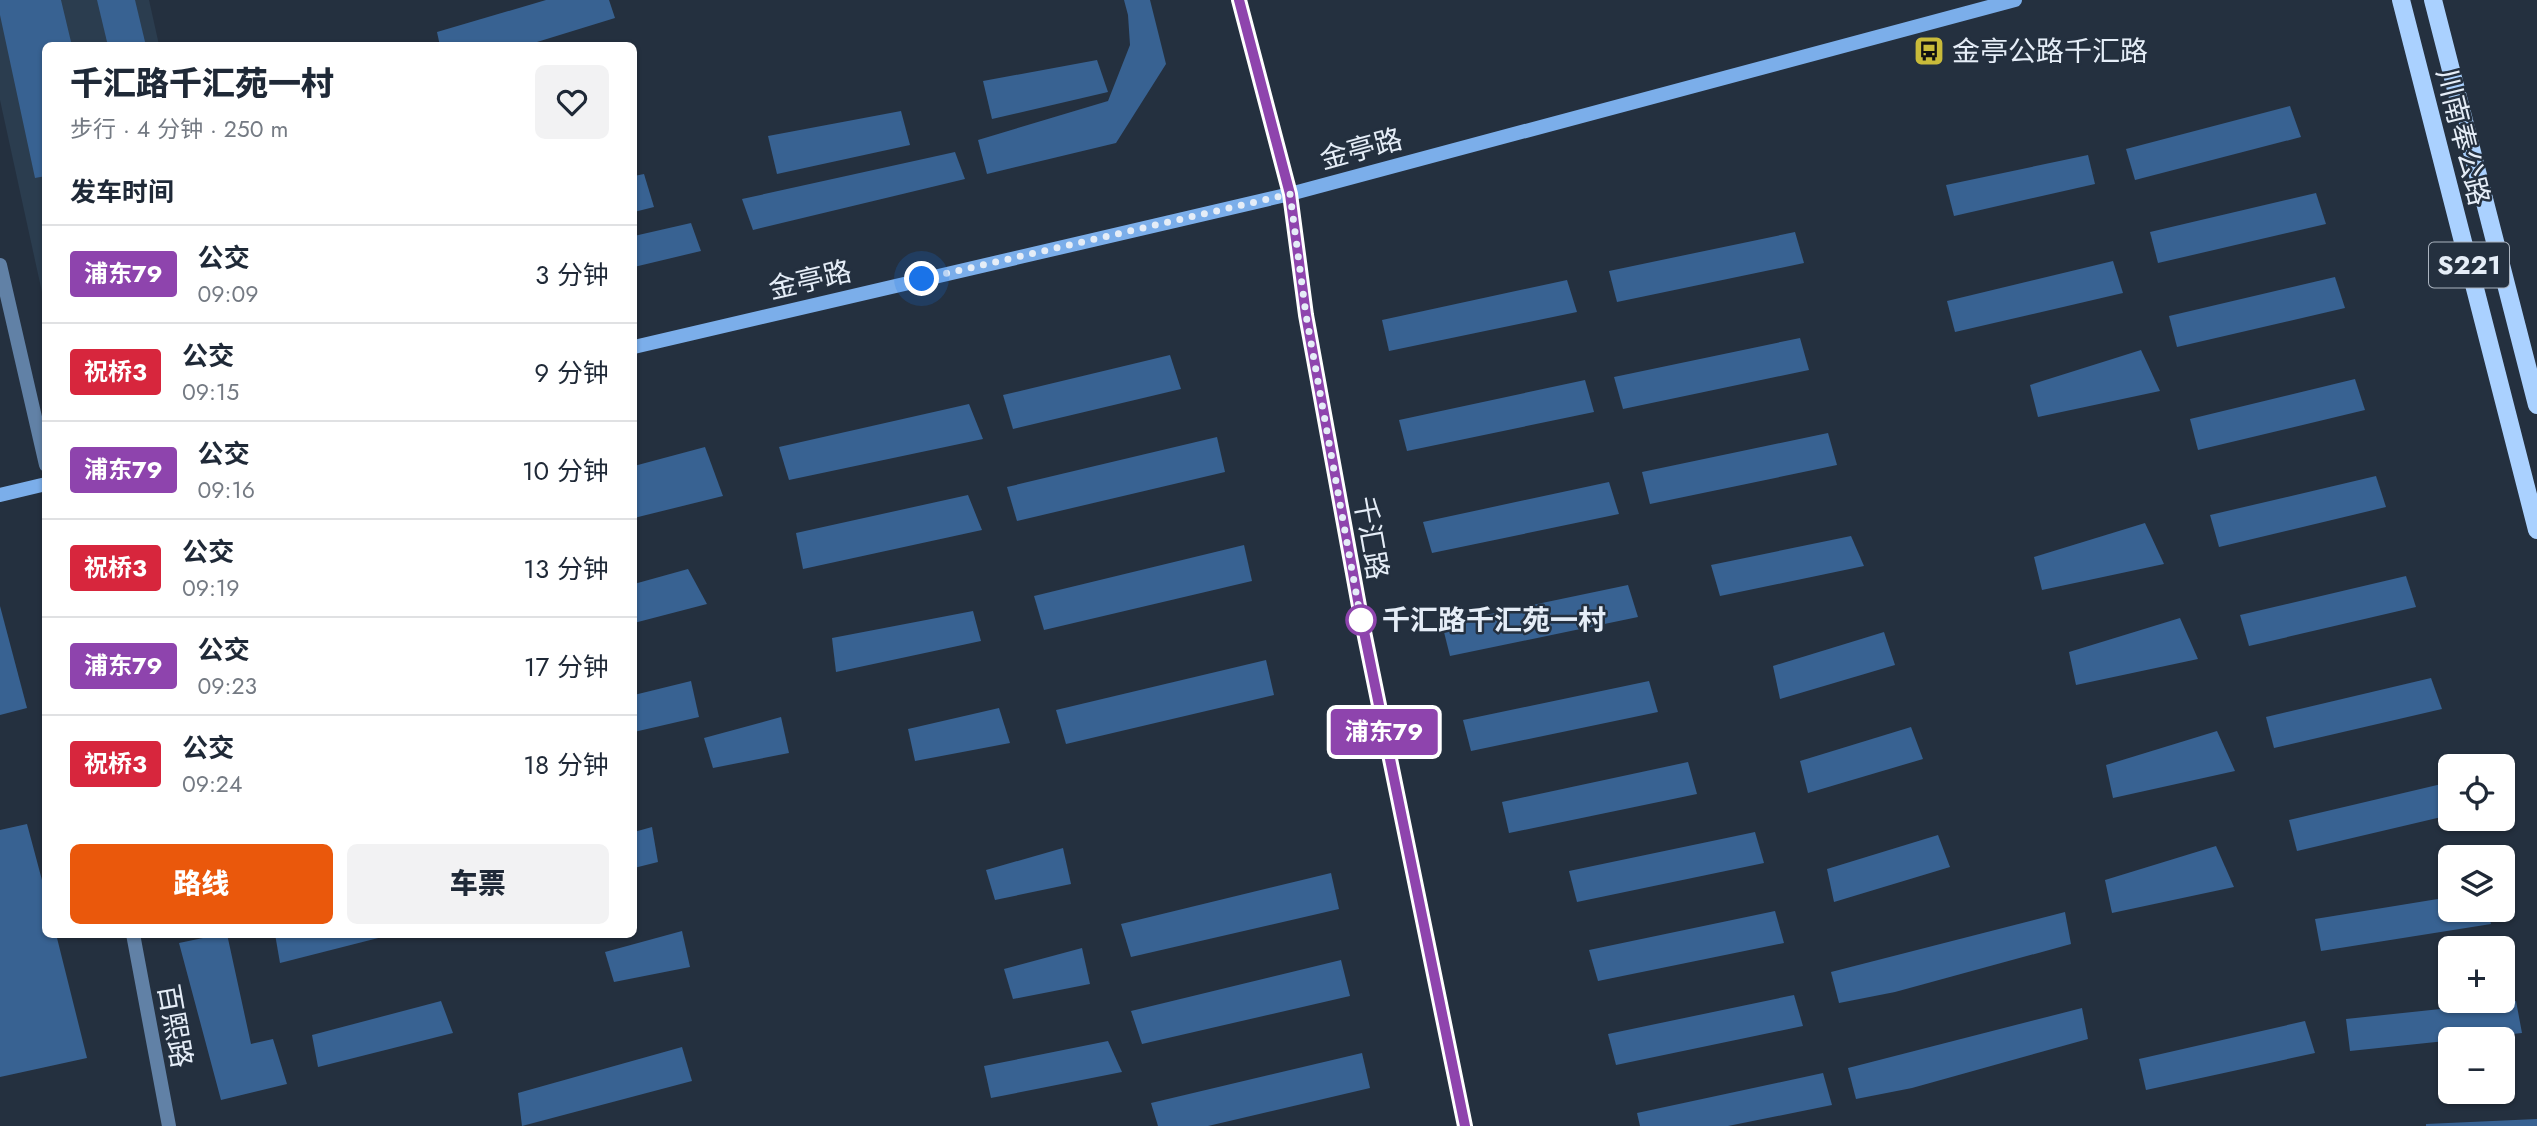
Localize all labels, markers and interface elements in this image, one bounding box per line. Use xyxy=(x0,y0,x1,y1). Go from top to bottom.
place label: 金亭公路千汇路 xyxy=(1952,31,2148,72)
bus stop icon: 金亭公路千汇路 xyxy=(1912,34,1946,68)
text: 千汇路千汇苑一村 xyxy=(70,60,334,107)
street label: 川南奉公路 xyxy=(2426,64,2500,210)
button: heart xyxy=(535,65,609,139)
text: 步行 · 4 分钟 · 250 m xyxy=(70,112,288,146)
street label: 金亭路 xyxy=(1315,118,1407,180)
text: 发车时间 xyxy=(70,173,174,211)
text: 公交 xyxy=(198,239,250,277)
road number: S221 xyxy=(2429,242,2509,288)
street label: 金亭路 xyxy=(764,251,856,309)
text: 浦东79 xyxy=(84,256,163,291)
text: 3 分钟 xyxy=(535,256,609,294)
your location xyxy=(904,261,939,296)
text: 09:09 xyxy=(198,277,259,311)
text: 公交 xyxy=(182,337,234,375)
text: 祝桥3 xyxy=(84,354,147,389)
text: 9 分钟 xyxy=(534,354,609,392)
text: 09:15 xyxy=(182,375,239,409)
text: 公交 xyxy=(198,435,250,473)
text: 浦东79 xyxy=(84,452,163,487)
text: 10 分钟 xyxy=(522,452,609,490)
text: 09:16 xyxy=(198,473,255,507)
street label: 千汇路 xyxy=(1344,493,1398,583)
text: 公交 xyxy=(182,533,234,571)
text: 祝桥3 xyxy=(84,550,147,585)
text: 13 分钟 xyxy=(523,550,609,588)
text: 09:19 xyxy=(182,571,239,605)
place label: 千汇路千汇苑一村 xyxy=(1382,600,1606,641)
marker: 千汇路千汇苑一村 xyxy=(1346,605,1376,635)
text: 公交 xyxy=(198,631,250,669)
text: 浦东79 xyxy=(84,648,163,683)
text: 17 分钟 xyxy=(524,648,609,686)
text: 09:23 xyxy=(198,669,257,703)
line badge: 浦东79 xyxy=(1335,709,1433,755)
text: 浦东79 xyxy=(1345,714,1423,749)
text: 公交 xyxy=(182,729,234,767)
text: 祝桥3 xyxy=(84,746,147,781)
text: 18 分钟 xyxy=(523,746,609,784)
map controls xyxy=(2438,754,2515,1104)
button: locate xyxy=(2438,754,2515,831)
text: 09:24 xyxy=(182,767,242,801)
button: 路线 xyxy=(70,844,333,924)
button: 车票 xyxy=(347,844,609,924)
button: layers xyxy=(2438,845,2515,922)
button: + xyxy=(2438,936,2515,1013)
street label: 百熙路 xyxy=(148,981,202,1071)
button: − xyxy=(2438,1027,2515,1104)

